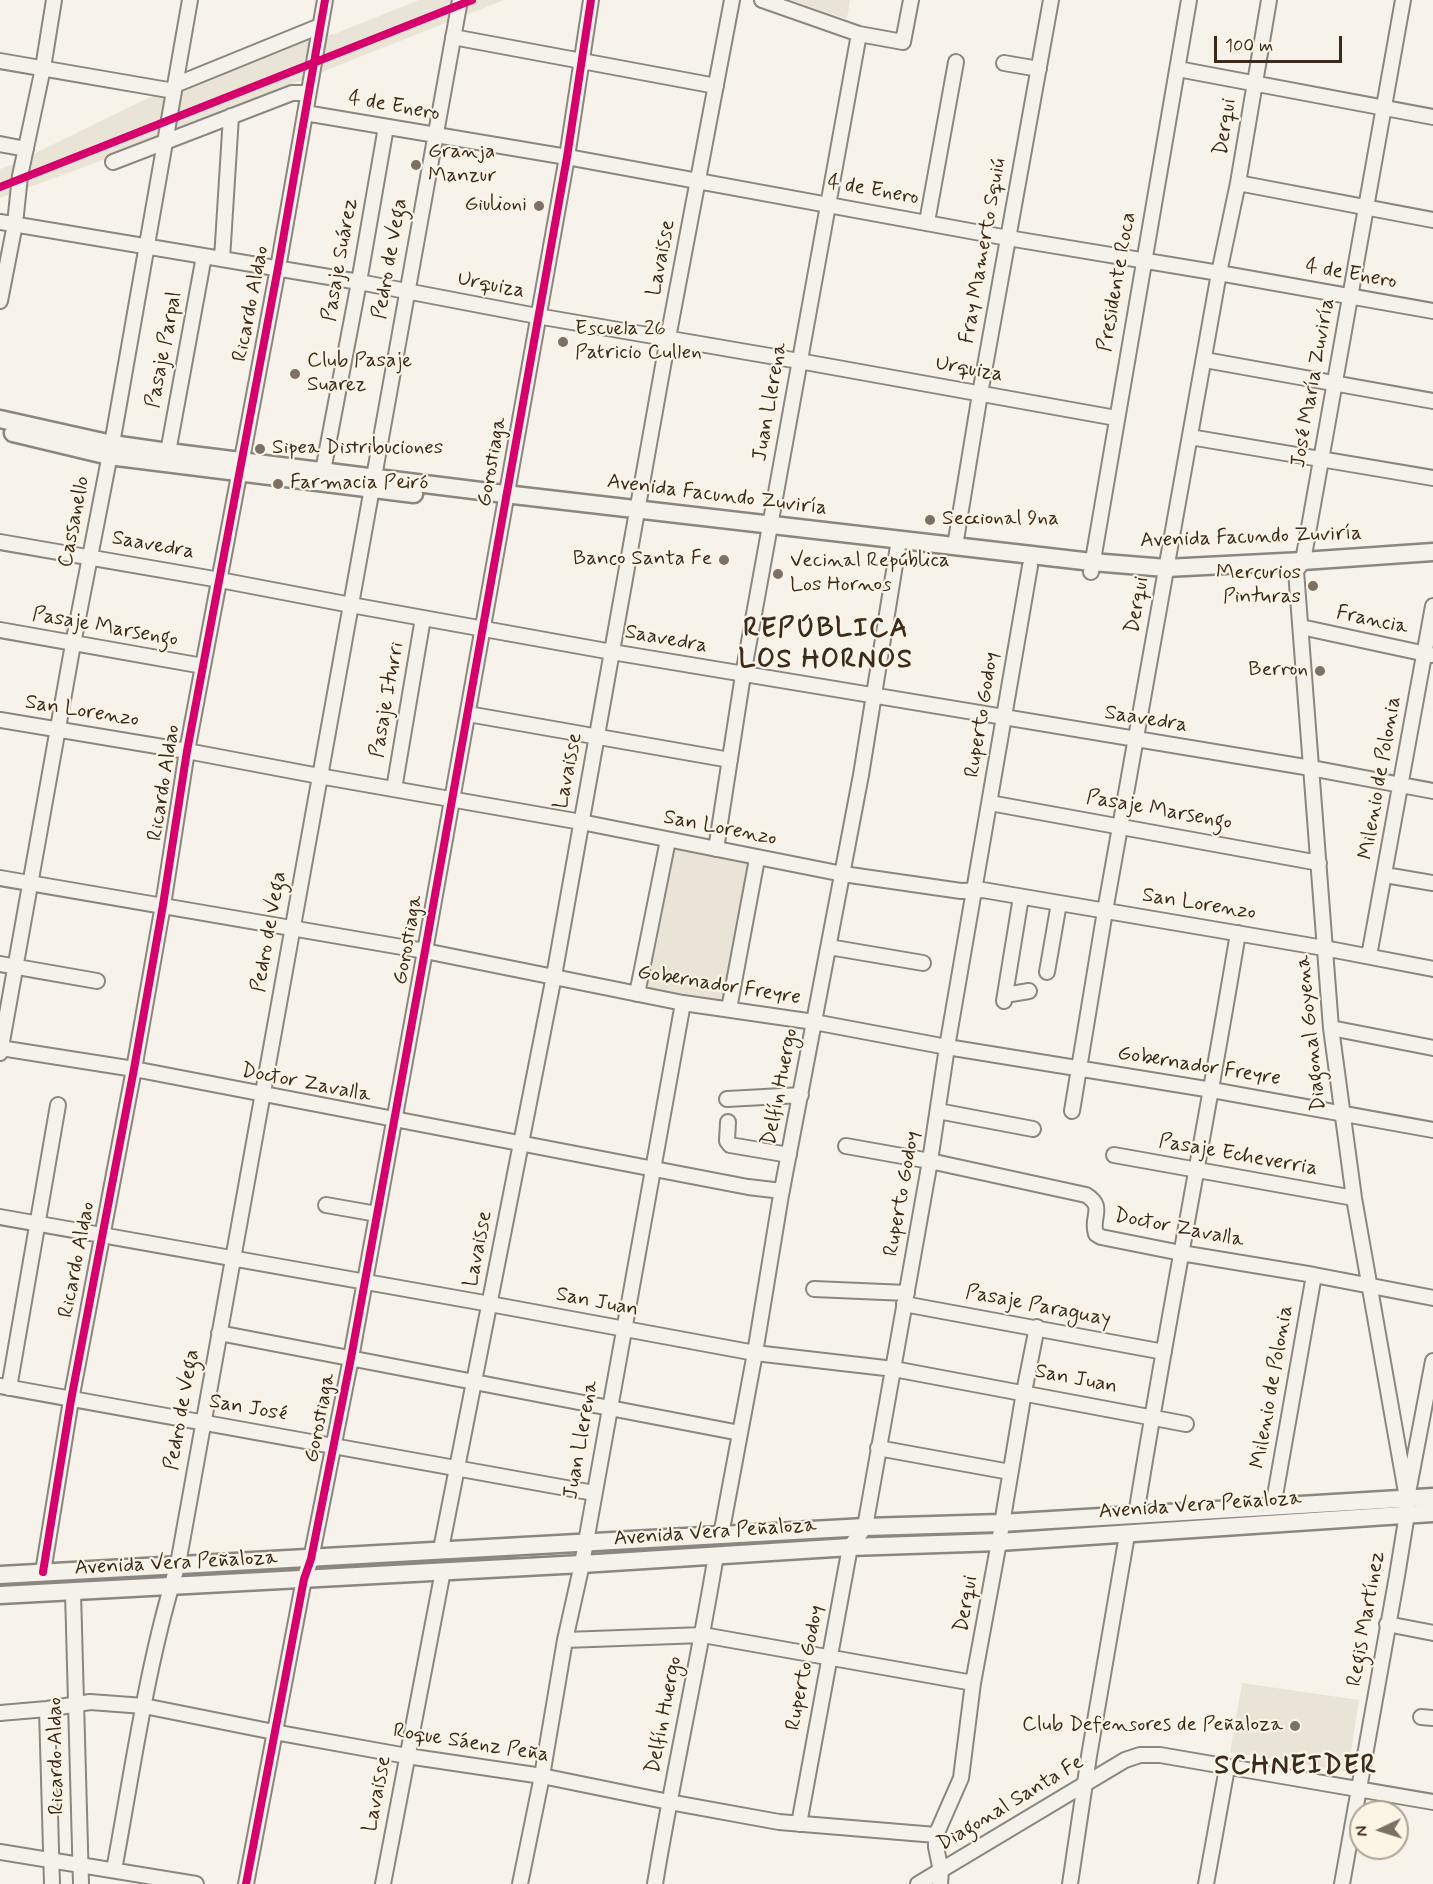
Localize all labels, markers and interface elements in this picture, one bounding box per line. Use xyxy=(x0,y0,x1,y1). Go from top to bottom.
scale bar xyxy=(1217,24,1344,62)
text: 100 m xyxy=(1225,34,1273,58)
street label: 4 de Enero xyxy=(346,87,442,127)
street label: Derqui xyxy=(1209,97,1243,157)
place label: Granja Manzur xyxy=(428,140,497,190)
street label: Fray Mamerto Squiú xyxy=(955,156,1013,346)
marker: Granja Manzur xyxy=(409,158,423,172)
street label: 4 de Enero xyxy=(825,171,921,211)
place label: Giulioni xyxy=(464,193,527,219)
street label: Pasaje Suárez xyxy=(318,196,364,324)
street label: Pedro de Vega xyxy=(368,197,414,321)
marker: Giulioni xyxy=(532,199,546,213)
street label: Presidente Roca xyxy=(1093,210,1143,354)
street label: Lavaisse xyxy=(642,218,682,298)
street label: Ricardo Aldao xyxy=(228,244,276,364)
street label: 4 de Enero xyxy=(1303,255,1399,295)
street label: Urquiza xyxy=(455,267,527,305)
street label: Pasaje Parpal xyxy=(141,290,189,410)
street label: José María Zuviría xyxy=(1287,296,1341,470)
place label: Escuela 26 Patricio Cullen xyxy=(575,317,702,367)
marker: Escuela 26 Patricio Cullen xyxy=(556,335,570,349)
street label: Juan Llerena xyxy=(748,341,794,463)
place label: Club Pasaje Suarez xyxy=(307,349,412,399)
street label: Urquiza xyxy=(933,352,1005,388)
marker: Club Pasaje Suarez xyxy=(288,367,302,381)
street label: Gorostiaga xyxy=(473,415,513,509)
place label: Sipea Distribuciones xyxy=(272,436,443,462)
marker: Sipea Distribuciones xyxy=(253,442,267,456)
street label: Avenida Facundo Zuviría xyxy=(605,470,829,522)
place label: Farmacia Peiró xyxy=(290,471,428,497)
street label: Cassanello xyxy=(54,474,96,570)
marker: Farmacia Peiró xyxy=(271,477,285,491)
place label: Seccional 9na xyxy=(942,507,1059,533)
marker: Seccional 9na xyxy=(923,513,937,527)
street label: Avenida Facundo Zuviría xyxy=(1140,522,1362,554)
street label: Saavedra xyxy=(110,526,196,566)
place label: Banco Santa Fe xyxy=(573,547,712,573)
place label: Vecinal República Los Hornos xyxy=(790,549,950,599)
marker: Banco Santa Fe xyxy=(717,553,731,567)
place label: Mercurios Pinturas xyxy=(1216,561,1301,611)
marker: Vecinal República Los Hornos xyxy=(771,567,785,581)
street label: Derqui xyxy=(1121,575,1155,635)
marker: Mercurios Pinturas xyxy=(1306,579,1320,593)
street label: Francia xyxy=(1334,601,1410,641)
street label: Pasaje Marsengo xyxy=(30,603,180,653)
district label: REPÚBLICA LOS HORNOS xyxy=(740,614,912,677)
street label: Saavedra xyxy=(623,620,709,660)
street label: Pasaje Iturri xyxy=(365,640,411,760)
street label: Ruperto Godoy xyxy=(961,650,1005,780)
place label: Berron xyxy=(1248,658,1308,684)
marker: Berron xyxy=(1313,664,1327,678)
street label: San Lorenzo xyxy=(23,691,141,733)
street label: Milenio de Polonia xyxy=(1354,694,1408,862)
street label: Saavedra xyxy=(1103,701,1189,739)
street label: Ricardo Aldao xyxy=(143,723,187,843)
street label: Lavaisse xyxy=(549,731,589,811)
street label: Pasaje Marsengo xyxy=(1084,786,1234,836)
street label: San Lorenzo xyxy=(661,806,779,852)
street label: Pedro de Vega xyxy=(247,870,293,994)
street label: San Lorenzo xyxy=(1140,884,1258,926)
street label: Gorostiaga xyxy=(389,893,429,987)
street label: Diagonal Goyena xyxy=(1291,954,1333,1112)
street label: Gobernador Freyre xyxy=(636,961,802,1011)
street label: Delfín Huergo xyxy=(757,1026,805,1148)
street label: Gobernador Freyre xyxy=(1116,1042,1282,1092)
street label: Doctor Zavalla xyxy=(239,1059,373,1109)
street label: Ruperto Godoy xyxy=(880,1129,926,1259)
street label: Pasaje Echeverria xyxy=(1156,1130,1320,1182)
street label: Ricardo Aldao xyxy=(54,1200,102,1320)
street label: Doctor Zavalla xyxy=(1112,1204,1246,1254)
street label: Lavaisse xyxy=(459,1209,499,1289)
street label: Pasaje Paraguay xyxy=(963,1281,1113,1333)
street label: San Juan xyxy=(554,1283,640,1323)
street label: Milenio de Polonia xyxy=(1246,1303,1300,1471)
street label: Pedro de Vega xyxy=(160,1348,206,1472)
street label: San Juan xyxy=(1033,1360,1119,1400)
street label: Gorostiaga xyxy=(300,1371,342,1465)
street label: Juan Llerena xyxy=(559,1379,605,1501)
street label: San José xyxy=(207,1390,289,1428)
street label: Avenida Vera Peñaloza xyxy=(1098,1486,1302,1526)
street label: Avenida Vera Peñaloza xyxy=(613,1513,817,1553)
street label: Avenida Vera Peñaloza xyxy=(74,1546,278,1582)
street label: Regis Martínez xyxy=(1343,1549,1391,1689)
street label: Derqui xyxy=(950,1574,984,1634)
street label: Ruperto Godoy xyxy=(782,1603,830,1733)
street label: Delfín Huergo xyxy=(641,1654,689,1776)
street label: Ricardo Aldao xyxy=(43,1697,71,1815)
place label: Club Defensores de Peñaloza xyxy=(1022,1713,1283,1739)
street label: Roque Sáenz Peña xyxy=(391,1719,551,1769)
marker: Club Defensores de Peñaloza xyxy=(1288,1719,1302,1733)
street label: Diagonal Santa Fe xyxy=(933,1750,1089,1858)
district label: SCHNEIDER xyxy=(1214,1751,1378,1783)
street label: Lavaisse xyxy=(358,1754,398,1834)
north arrow xyxy=(1349,1800,1409,1860)
text: N xyxy=(1352,1825,1373,1837)

